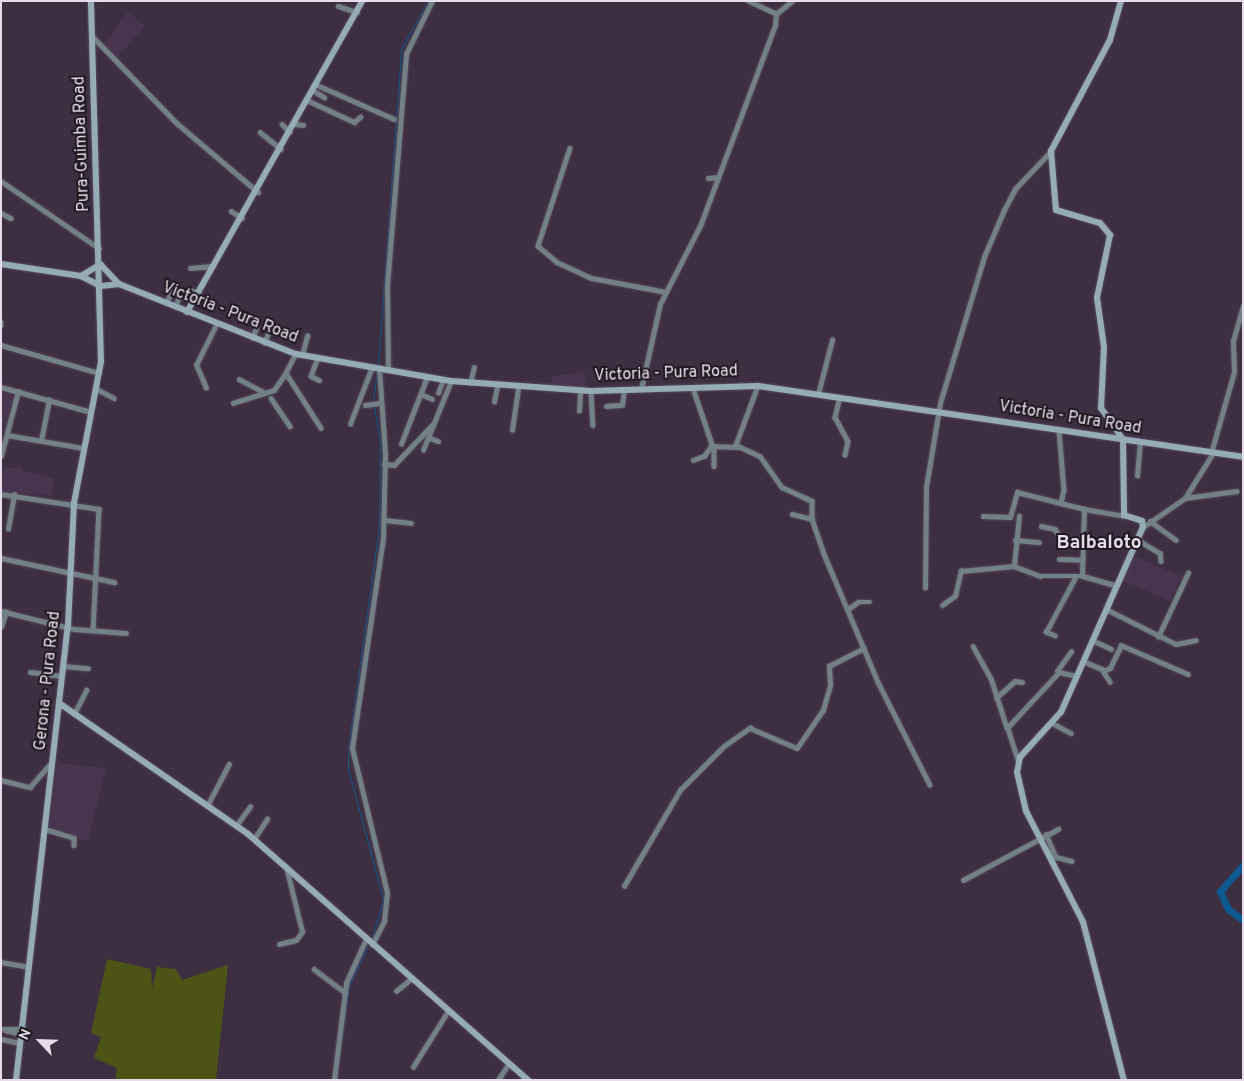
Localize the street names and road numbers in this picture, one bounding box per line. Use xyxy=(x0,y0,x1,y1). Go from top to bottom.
street label: Pura-Guimba Road xyxy=(70,76,94,212)
street label: Victoria - Pura Road xyxy=(159,278,301,348)
street label: Victoria - Pura Road xyxy=(594,362,738,386)
street label: Victoria - Pura Road xyxy=(998,397,1142,439)
street label: Gerona - Pura Road xyxy=(31,610,65,752)

